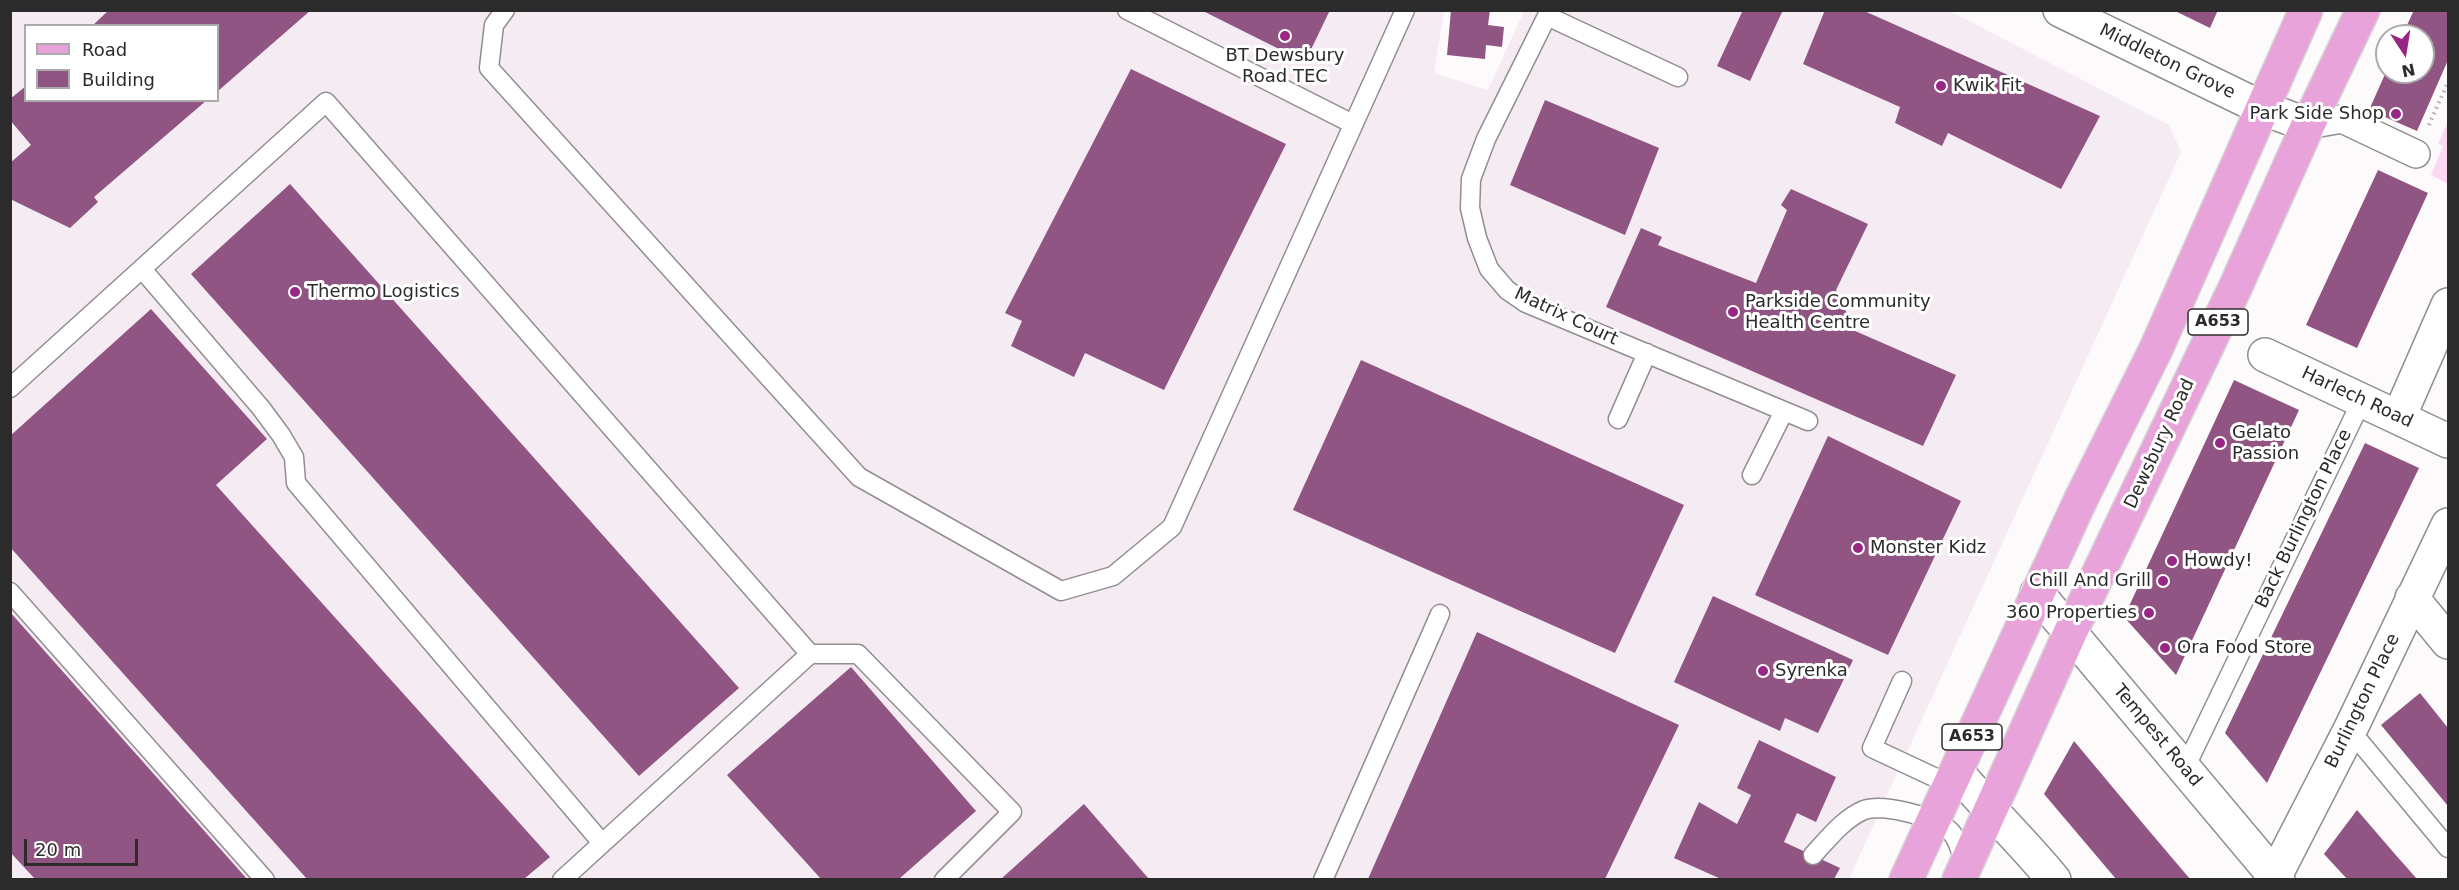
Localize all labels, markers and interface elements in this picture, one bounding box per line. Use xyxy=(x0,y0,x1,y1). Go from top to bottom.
street label: Middleton Grove xyxy=(2096,20,2238,104)
legend xyxy=(24,24,219,102)
north arrow xyxy=(2375,24,2435,84)
marker: BT Dewsbury Road TEC xyxy=(1278,29,1292,43)
text: Road xyxy=(82,39,127,60)
place label: BT Dewsbury Road TEC xyxy=(1226,45,1344,88)
text: N xyxy=(2400,59,2417,81)
text: Building xyxy=(82,69,155,90)
place label: Kwik Fit xyxy=(1953,75,2022,97)
marker: Kwik Fit xyxy=(1934,79,1948,93)
place label: Park Side Shop xyxy=(2249,103,2384,125)
marker: Park Side Shop xyxy=(2389,107,2403,121)
place label: Thermo Logistics xyxy=(307,281,460,303)
street label: Matrix Court xyxy=(1511,284,1621,350)
marker: Thermo Logistics xyxy=(288,285,302,299)
place label: Parkside Community Health Centre xyxy=(1745,291,1931,334)
marker: Parkside Community Health Centre xyxy=(1726,305,1740,319)
road number: A653 xyxy=(2188,309,2248,335)
street label: Harlech Road xyxy=(2298,363,2416,433)
street label: Dewsbury Road xyxy=(2120,376,2200,512)
place label: Gelato Passion xyxy=(2232,422,2299,464)
street label: Back Burlington Place xyxy=(2251,426,2357,612)
marker: Gelato Passion xyxy=(2213,436,2227,450)
place label: Monster Kidz xyxy=(1870,537,1986,559)
marker: Monster Kidz xyxy=(1851,541,1865,555)
place label: Howdy! xyxy=(2184,550,2253,572)
marker: Howdy! xyxy=(2165,554,2179,568)
place label: Chill And Grill xyxy=(2029,570,2151,592)
marker: Chill And Grill xyxy=(2156,574,2170,588)
place label: 360 Properties xyxy=(2006,602,2137,624)
marker: 360 Properties xyxy=(2142,606,2156,620)
street label: Burlington Place xyxy=(2321,630,2405,772)
place label: Ora Food Store xyxy=(2177,637,2312,659)
marker: Ora Food Store xyxy=(2158,641,2172,655)
place label: Syrenka xyxy=(1775,660,1848,682)
marker: Syrenka xyxy=(1756,664,1770,678)
street label: Tempest Road xyxy=(2108,681,2206,791)
road number: A653 xyxy=(1942,724,2002,750)
scale bar xyxy=(27,827,141,865)
text: 20 m xyxy=(35,839,81,860)

